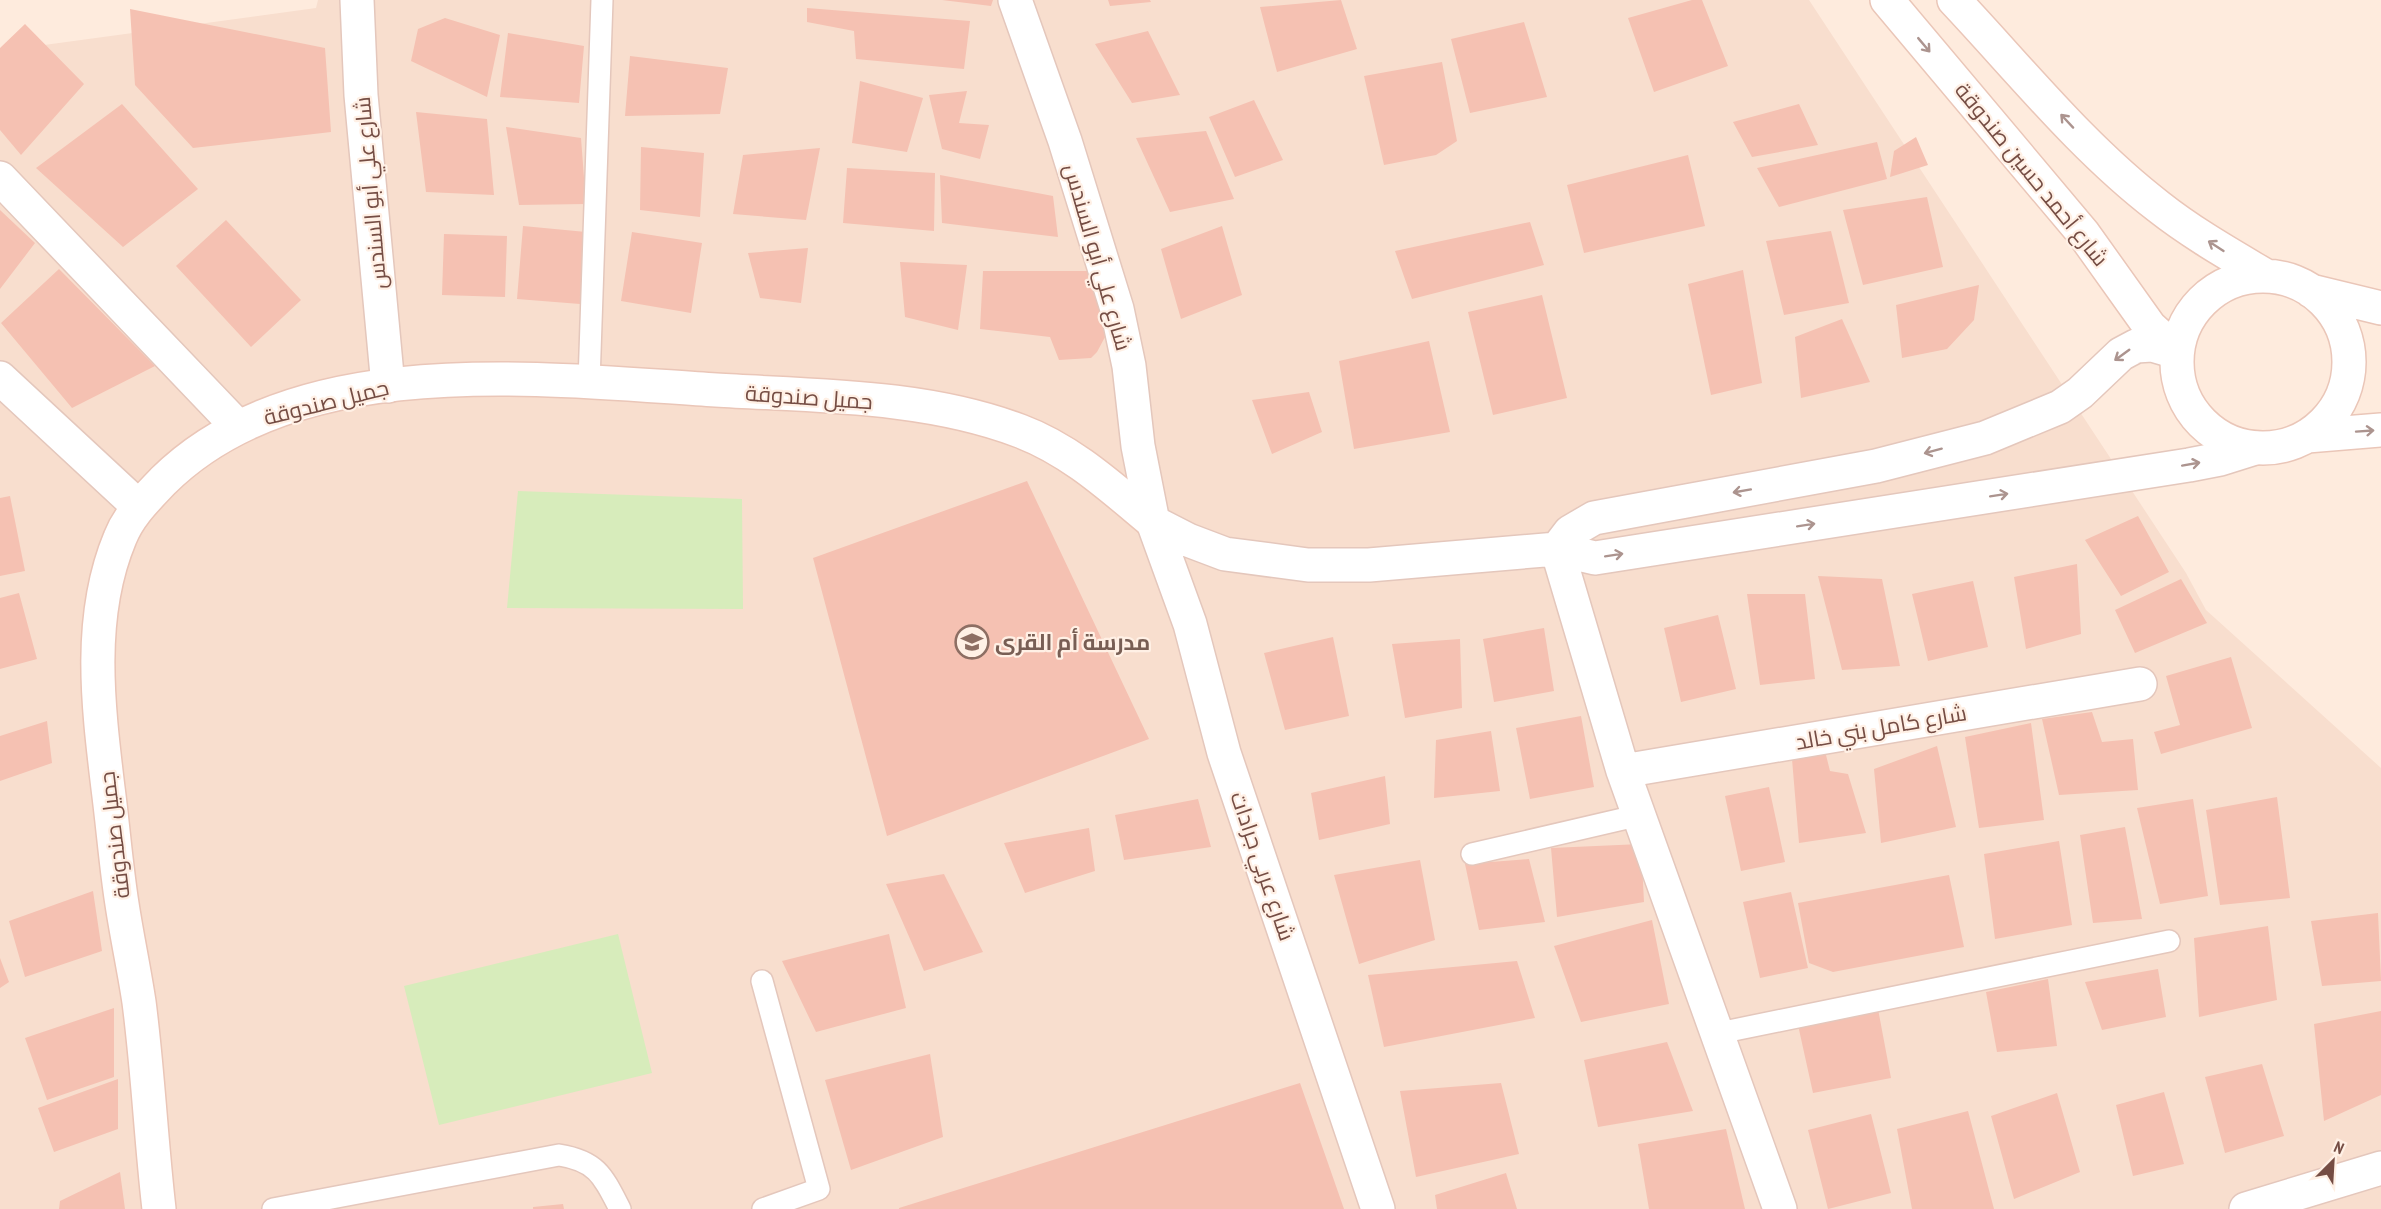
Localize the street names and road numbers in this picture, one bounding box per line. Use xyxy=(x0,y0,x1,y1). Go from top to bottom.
street label: شارع أحمد حسين صندوقة xyxy=(1948,76,2115,272)
street label: شارع علي أبو السندس xyxy=(348,95,395,290)
street label: شارع علي أبو السندس xyxy=(1055,160,1138,354)
street label: جميل صندوقة xyxy=(261,373,391,431)
street label: جميل صندوقة xyxy=(744,379,874,415)
street label: شارع كامل بني خالد xyxy=(1793,698,1969,759)
street label: جميل صندوقة xyxy=(92,770,136,900)
street label: شارع عربي جرادات xyxy=(1222,788,1302,945)

